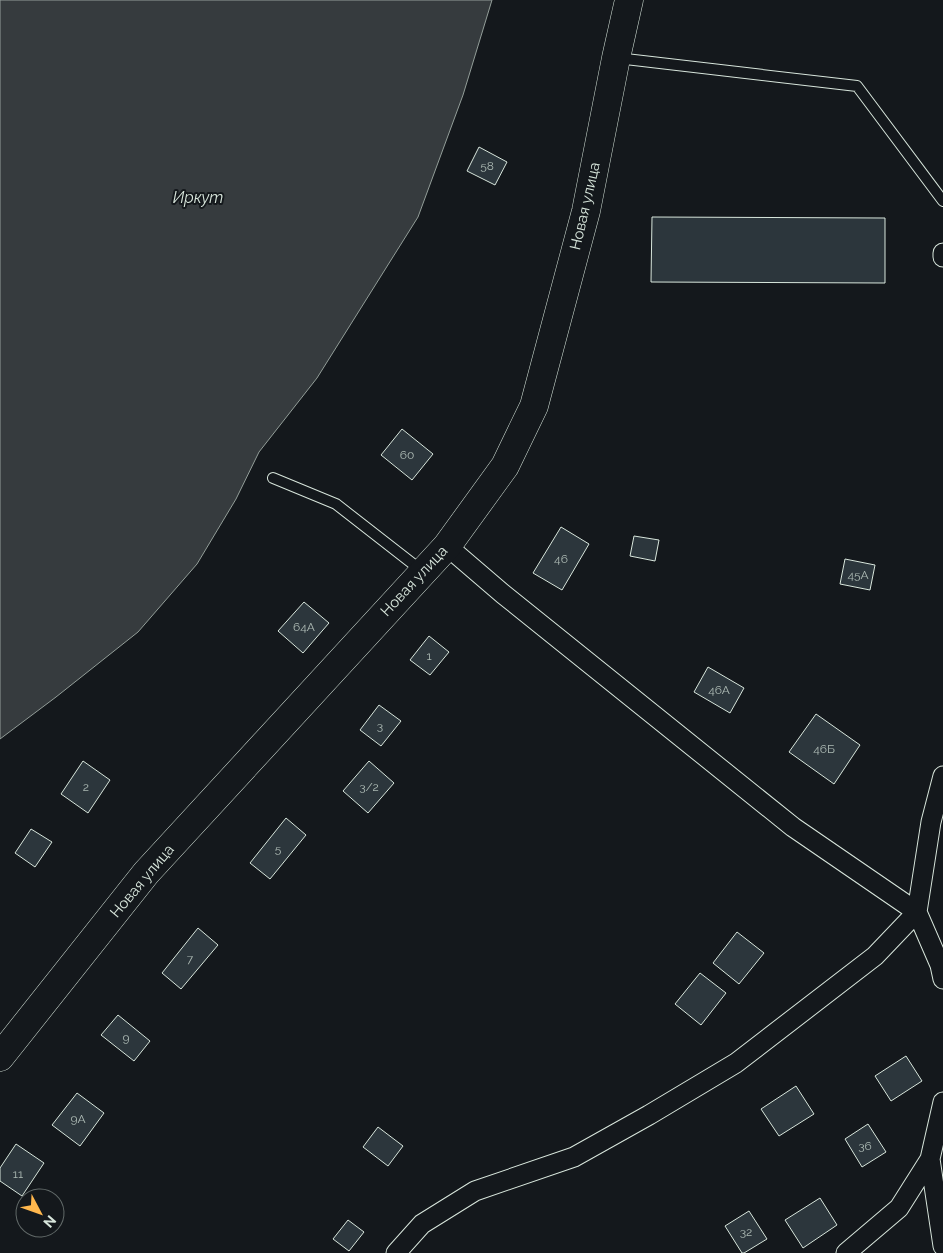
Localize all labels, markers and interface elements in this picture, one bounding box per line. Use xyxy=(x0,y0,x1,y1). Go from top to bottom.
house number: 58 xyxy=(480,159,494,173)
street label: Новая улица xyxy=(566,160,604,252)
water label: Иркут xyxy=(173,188,223,207)
house number: 60 xyxy=(400,448,414,462)
street label: Новая улица xyxy=(377,542,451,620)
house number: 46 xyxy=(554,552,568,566)
house number: 45А xyxy=(847,568,869,582)
house number: 64А xyxy=(293,620,315,634)
house number: 1 xyxy=(426,649,432,663)
house number: 46А xyxy=(708,683,730,697)
house number: 3 xyxy=(377,719,383,733)
house number: 46Б xyxy=(813,742,835,756)
house number: 2 xyxy=(83,780,89,794)
house number: 3/2 xyxy=(359,780,379,794)
street label: Новая улица xyxy=(106,841,178,921)
house number: 5 xyxy=(275,842,282,856)
house number: 7 xyxy=(187,952,194,966)
house number: 9 xyxy=(122,1031,130,1045)
house number: 9А xyxy=(70,1112,86,1126)
house number: 36 xyxy=(858,1139,872,1153)
house number: 11 xyxy=(13,1167,23,1181)
north arrow xyxy=(15,1188,65,1238)
text: N xyxy=(40,1212,59,1231)
house number: 32 xyxy=(740,1225,752,1239)

